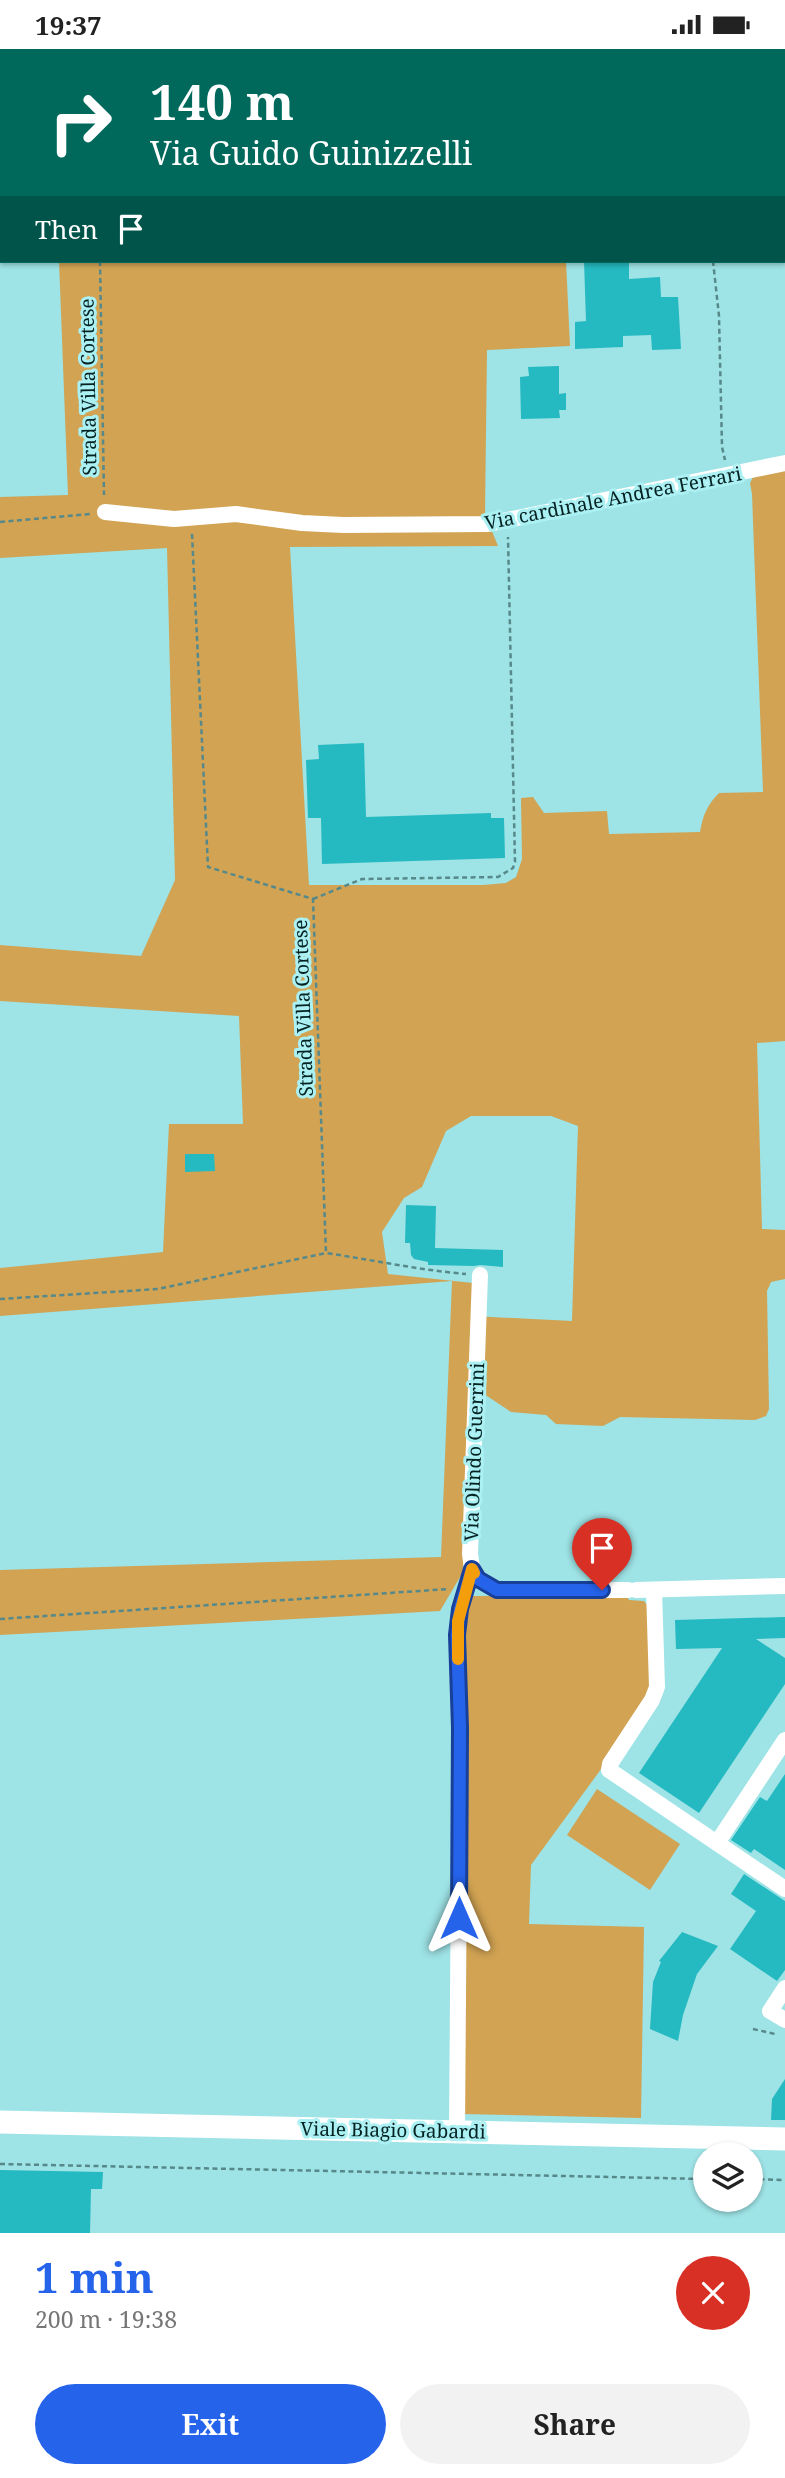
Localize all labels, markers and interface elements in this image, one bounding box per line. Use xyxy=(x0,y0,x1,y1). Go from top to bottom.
text: 19:37 xyxy=(35,7,102,43)
text: 140 m xyxy=(150,68,294,134)
icon: right xyxy=(35,77,126,168)
text: Via Guido Guinizzelli xyxy=(150,131,472,174)
icon: arrive xyxy=(112,210,150,248)
text: Then xyxy=(35,211,98,247)
street label: Strada Villa Cortese xyxy=(73,298,103,476)
street label: Via cardinale Andrea Ferrari xyxy=(482,460,744,536)
street label: Strada Villa Cortese xyxy=(287,919,319,1097)
street label: Via Olindo Guerrini xyxy=(458,1362,490,1542)
pin xyxy=(572,1518,632,1590)
icon: arrive xyxy=(583,1529,621,1567)
position arrow xyxy=(422,1881,496,1955)
street label: Viale Biagio Gabardi xyxy=(300,2115,486,2145)
map controls xyxy=(693,2142,763,2212)
button: layers xyxy=(693,2142,763,2212)
text: 1 min xyxy=(35,2248,154,2305)
button: close xyxy=(676,2256,750,2330)
text: 200 m · 19:38 xyxy=(35,2303,177,2335)
button: Exit xyxy=(35,2384,386,2464)
button: Share xyxy=(400,2384,750,2464)

